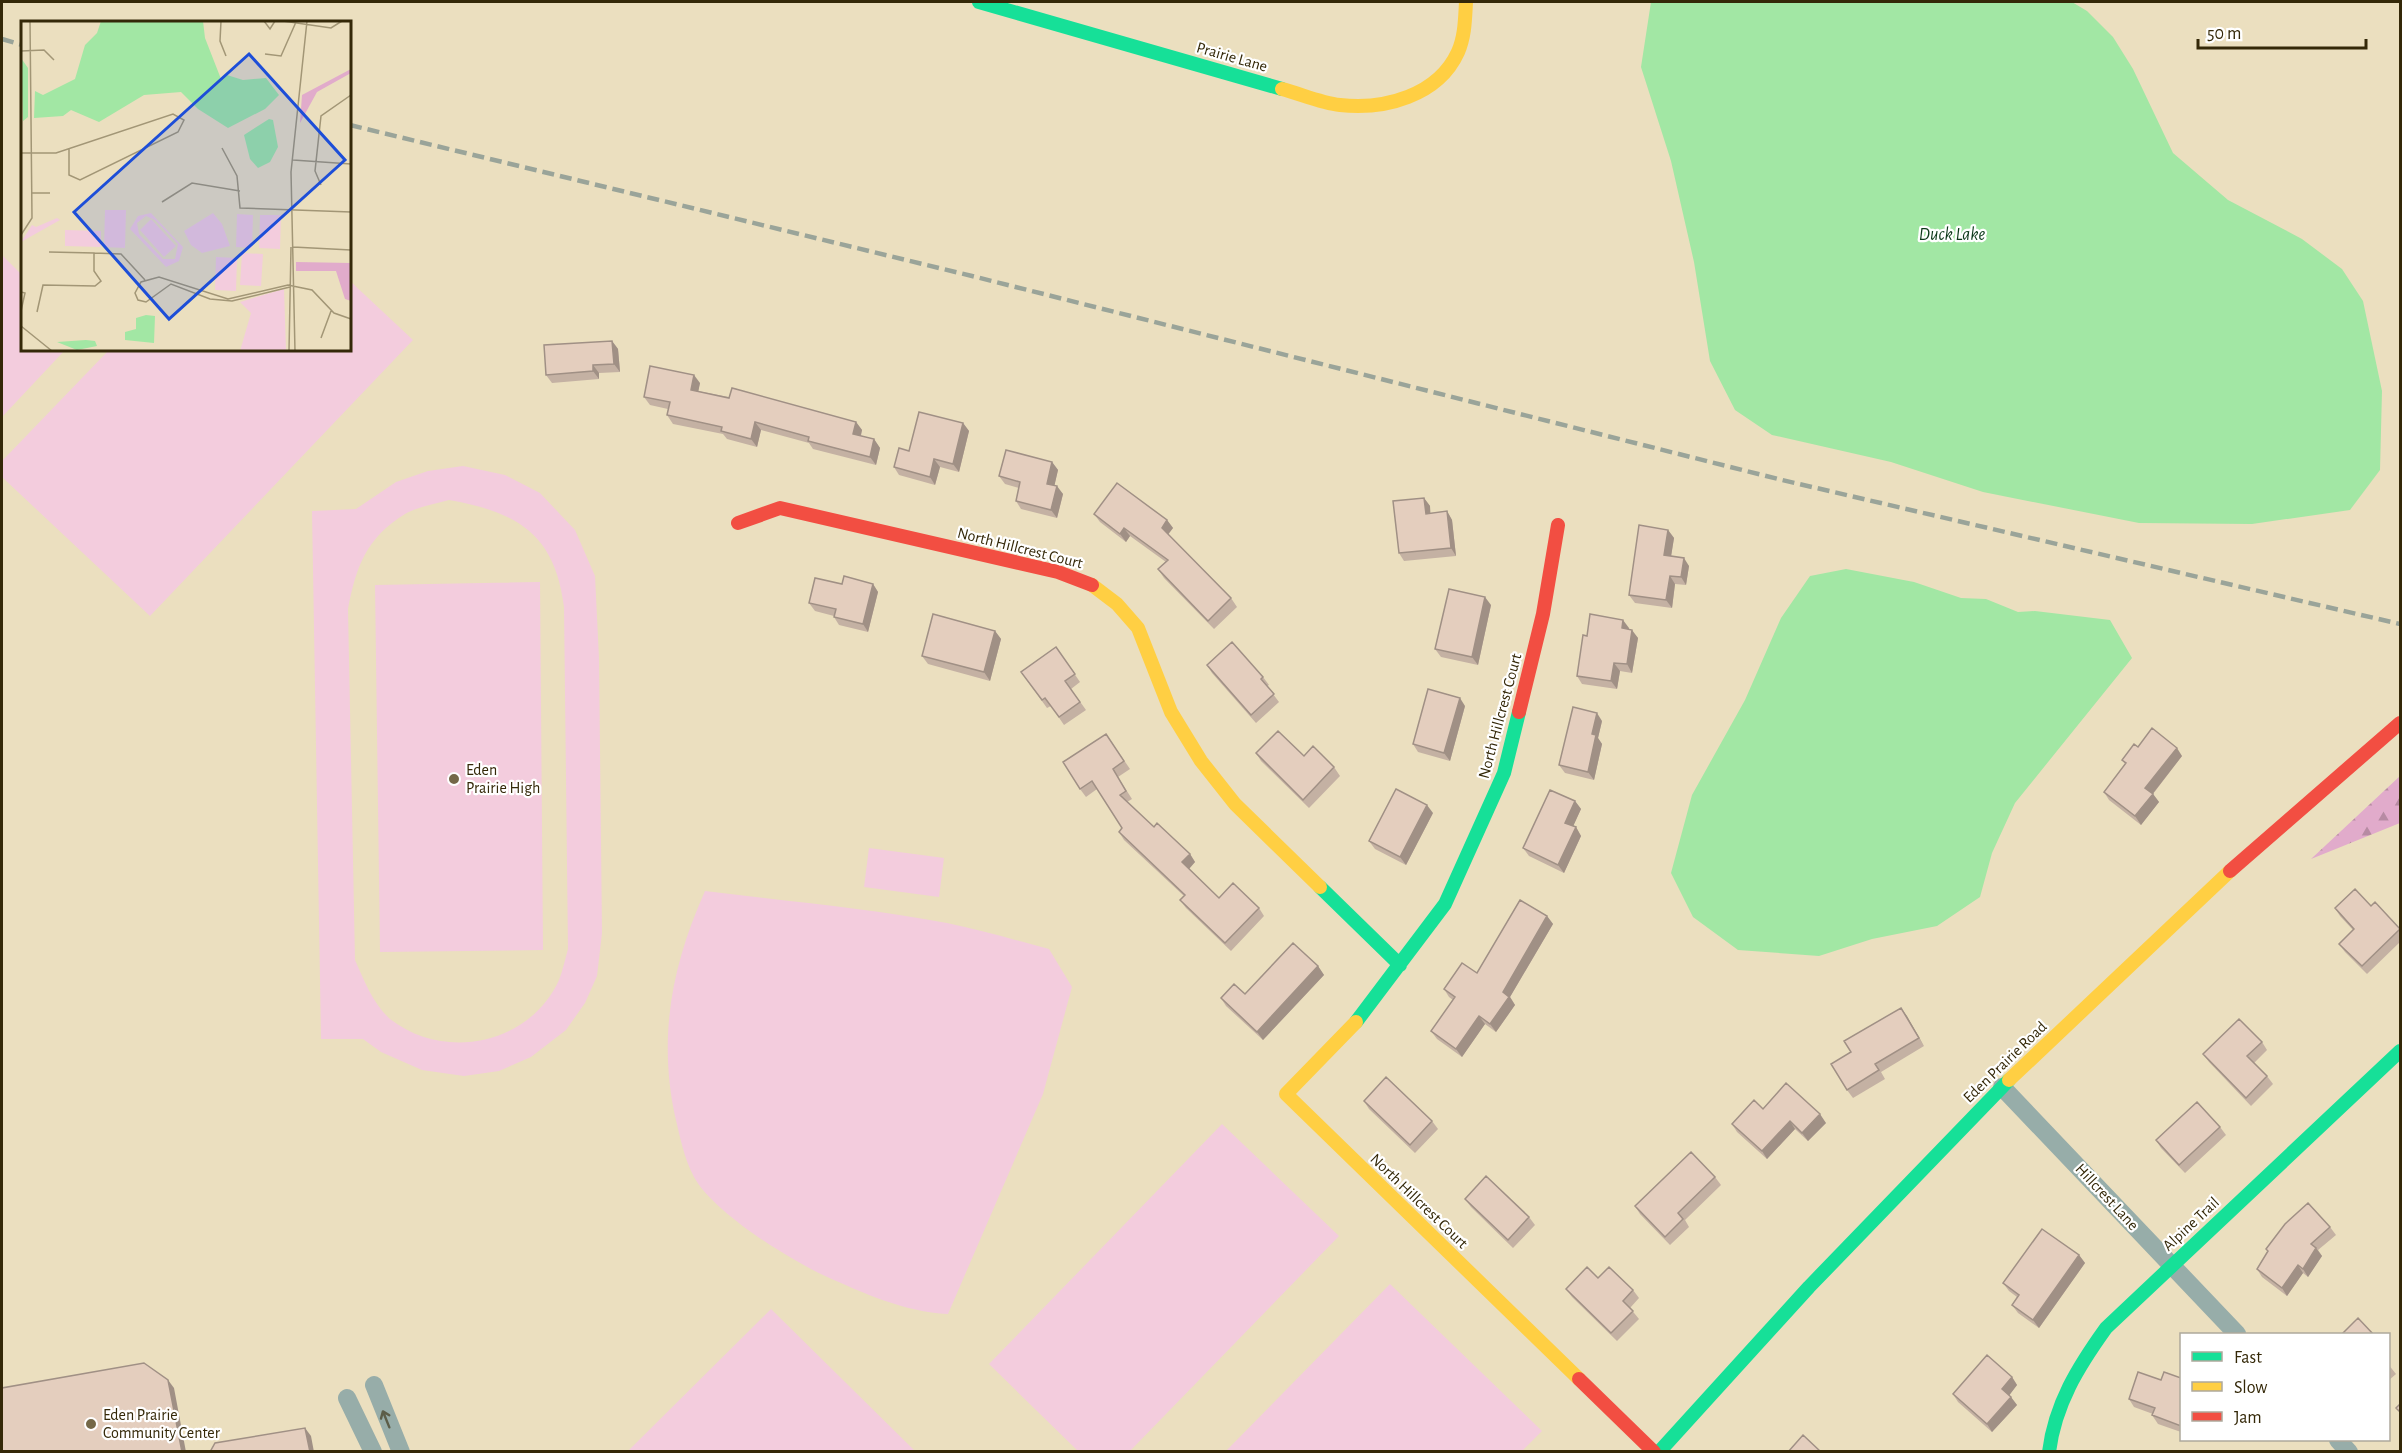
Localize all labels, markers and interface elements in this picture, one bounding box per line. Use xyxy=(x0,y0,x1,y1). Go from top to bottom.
scale bar xyxy=(2198,12,2366,50)
inset map xyxy=(21,21,351,351)
text: 50 m xyxy=(2207,25,2241,43)
street label: Prairie Lane xyxy=(1195,39,1269,75)
water label: Duck Lake xyxy=(1919,226,1985,244)
street label: North Hillcrest Court xyxy=(956,525,1084,571)
street label: North Hillcrest Court xyxy=(1476,652,1524,780)
place label: Eden Prairie High xyxy=(466,762,540,796)
marker: Eden Prairie High xyxy=(447,772,461,786)
street label: Eden Prairie Road xyxy=(1960,1018,2050,1106)
street label: North Hillcrest Court xyxy=(1367,1151,1471,1251)
street label: Hillcrest Lane xyxy=(2072,1161,2142,1233)
street label: Alpine Trail xyxy=(2160,1194,2222,1254)
legend xyxy=(2180,1333,2390,1441)
text: Fast xyxy=(2234,1349,2262,1367)
text: Slow xyxy=(2234,1379,2267,1397)
place label: Eden Prairie Community Center xyxy=(103,1407,221,1442)
text: Jam xyxy=(2234,1409,2262,1427)
one-way arrow xyxy=(380,1410,391,1429)
marker: Eden Prairie Community Center xyxy=(84,1417,98,1431)

